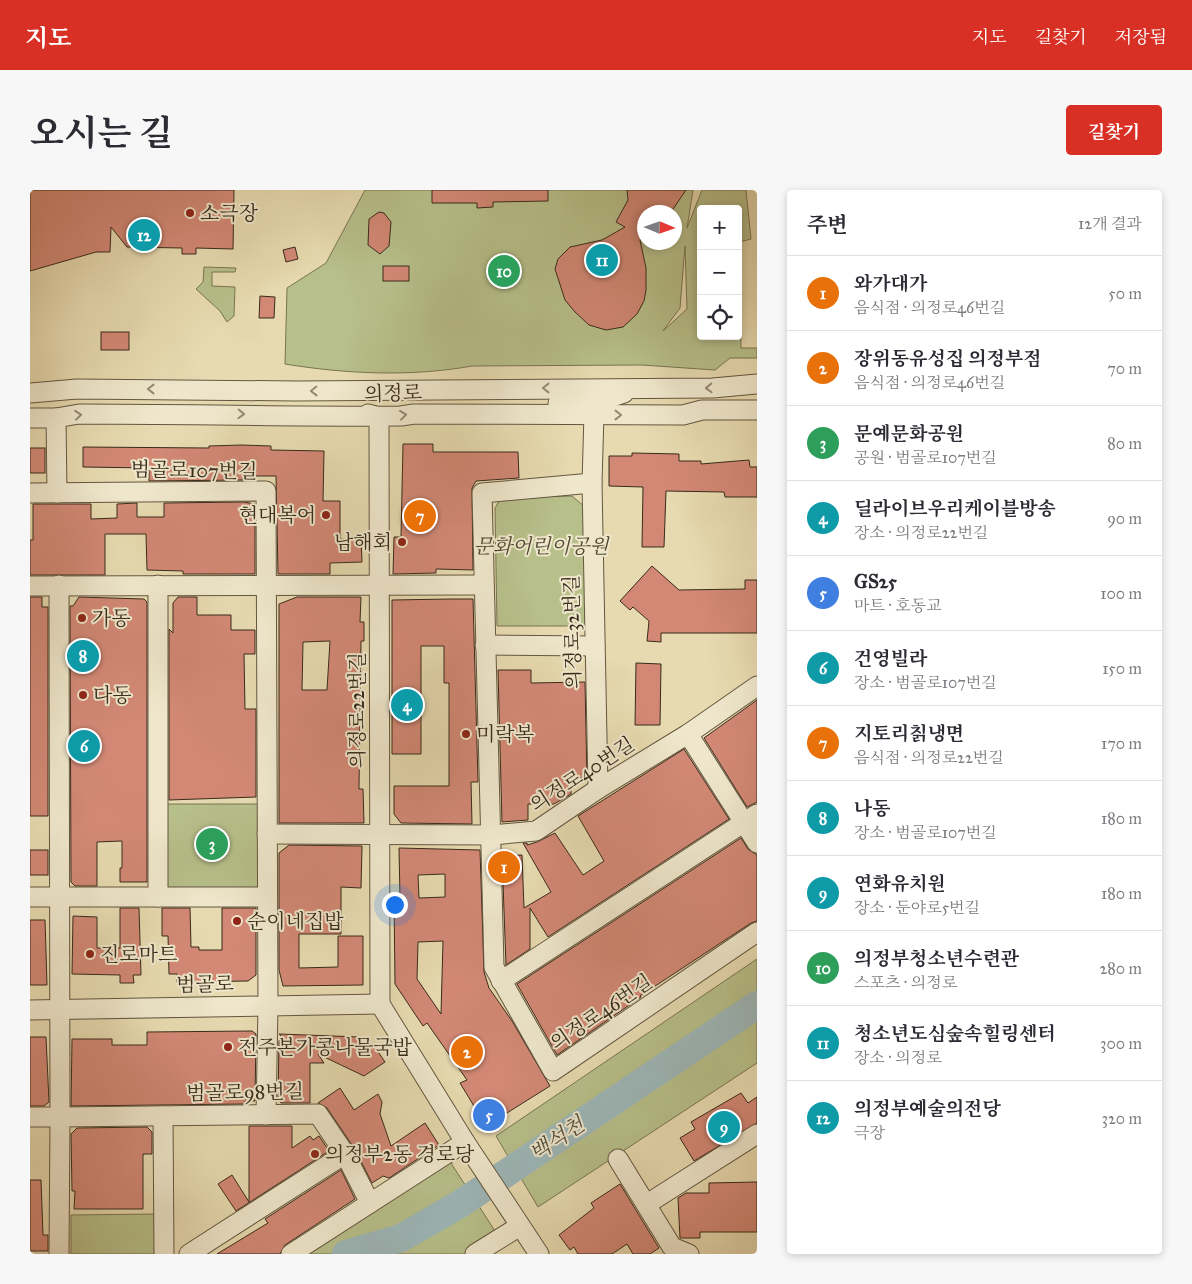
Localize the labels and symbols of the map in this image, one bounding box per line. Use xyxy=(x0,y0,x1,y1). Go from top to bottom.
place label: 소극장 xyxy=(200,201,259,225)
north arrow xyxy=(637,205,682,250)
marker: 소극장 xyxy=(184,207,196,219)
pin: 12 xyxy=(128,216,160,254)
pin: 11 xyxy=(586,241,618,279)
pin: 10 xyxy=(488,252,520,290)
street label: 의정로 xyxy=(364,380,422,406)
one-way arrow xyxy=(542,383,550,393)
one-way arrow xyxy=(704,383,712,393)
one-way arrow xyxy=(147,384,154,394)
one-way arrow xyxy=(309,385,317,396)
one-way arrow xyxy=(75,409,83,420)
one-way arrow xyxy=(237,409,245,420)
one-way arrow xyxy=(399,410,407,421)
one-way arrow xyxy=(614,410,622,420)
street label: 범골로107번길 xyxy=(130,457,258,483)
pin: 7 xyxy=(404,497,436,535)
place label: 현대복어 xyxy=(239,503,316,527)
marker: 현대복어 xyxy=(320,509,332,521)
place label: 남해회 xyxy=(334,530,392,554)
park label: 문화어린이공원 xyxy=(473,534,610,558)
marker: 남해회 xyxy=(396,536,408,548)
street label: 의정로32번길 xyxy=(559,575,585,689)
place label: 가동 xyxy=(92,606,131,630)
marker: 가동 xyxy=(76,612,88,624)
pin: 8 xyxy=(67,637,99,675)
street label: 의정로22번길 xyxy=(345,652,369,768)
place label: 다동 xyxy=(93,683,132,707)
pin: 4 xyxy=(391,686,423,724)
marker: 다동 xyxy=(77,689,89,701)
place label: 미락복 xyxy=(476,722,534,746)
pin: 6 xyxy=(68,727,100,765)
marker: 미락복 xyxy=(460,728,472,740)
street label: 의정로40번길 xyxy=(525,731,639,817)
pin: 3 xyxy=(196,825,228,863)
pin: 1 xyxy=(488,848,520,886)
your location xyxy=(382,892,408,918)
place label: 순이네집밥 xyxy=(247,909,344,933)
marker: 순이네집밥 xyxy=(231,915,243,927)
place label: 진로마트 xyxy=(100,942,177,966)
marker: 진로마트 xyxy=(84,948,96,960)
street label: 의정로46번길 xyxy=(545,969,657,1055)
street label: 범골로 xyxy=(176,971,234,997)
pin: 2 xyxy=(451,1033,483,1071)
place label: 전주본가콩나물국밥 xyxy=(238,1035,413,1059)
marker: 전주본가콩나물국밥 xyxy=(222,1041,234,1053)
street label: 범골로98번길 xyxy=(186,1079,304,1105)
pin: 5 xyxy=(473,1096,505,1134)
pin: 9 xyxy=(708,1108,740,1146)
water label: 백석천 xyxy=(525,1110,591,1167)
place label: 의정부2동 경로당 xyxy=(325,1142,475,1166)
marker: 의정부2동 경로당 xyxy=(309,1148,321,1160)

